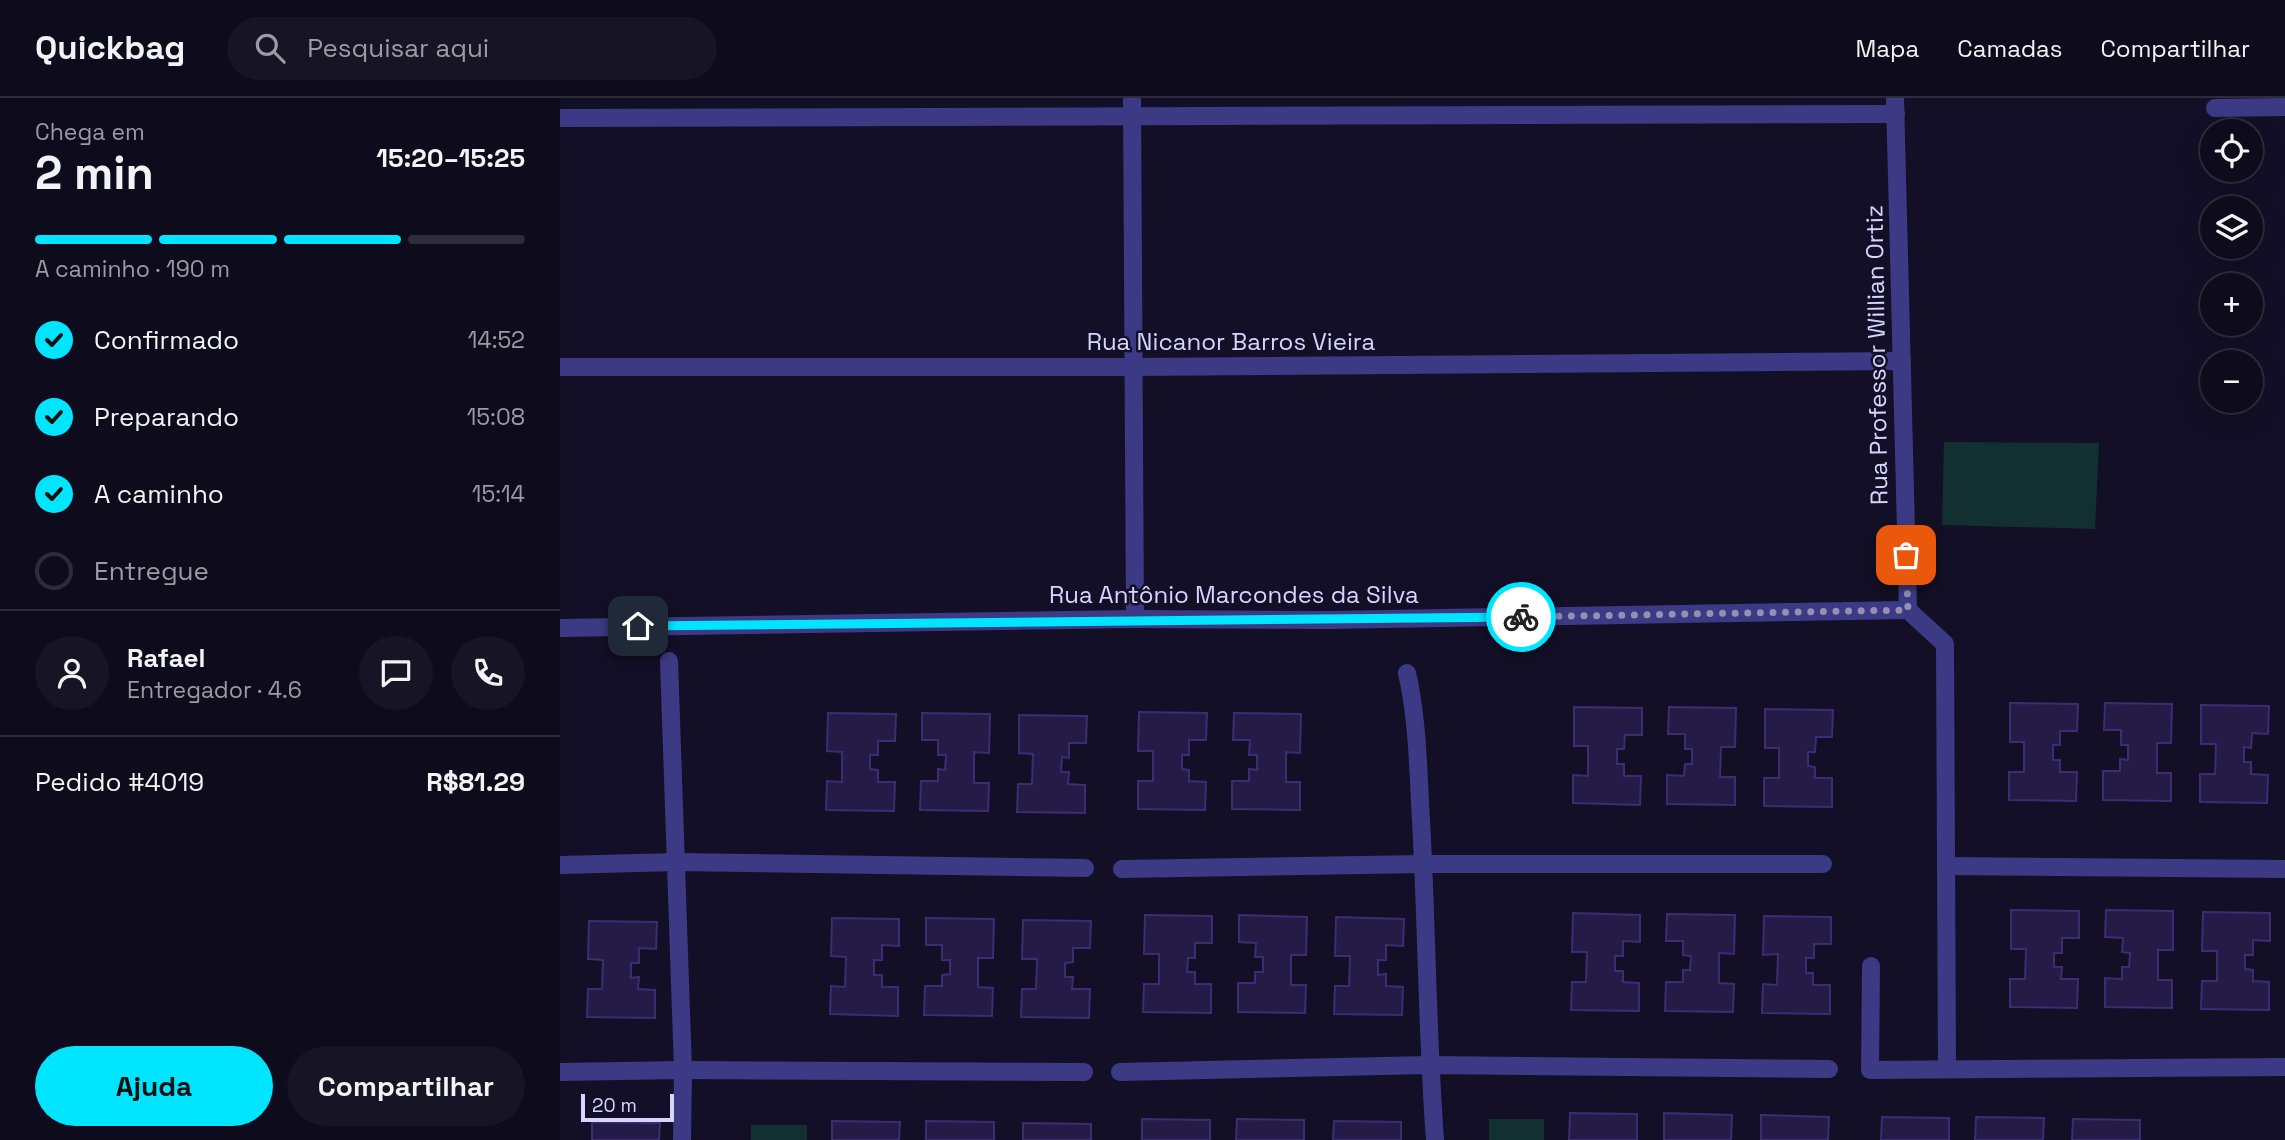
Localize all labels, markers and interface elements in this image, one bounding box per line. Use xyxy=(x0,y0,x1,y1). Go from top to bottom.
search box xyxy=(227,17,717,80)
text: Quickbag xyxy=(35,27,185,69)
icon: search xyxy=(251,29,289,67)
text: Pesquisar aqui xyxy=(307,31,489,65)
text: Mapa xyxy=(1855,33,1919,64)
text: Camadas xyxy=(1957,33,2062,64)
text: Compartilhar xyxy=(2100,33,2250,64)
text: Chega em xyxy=(35,117,145,147)
map controls xyxy=(2200,119,2263,413)
button: locate xyxy=(2200,119,2263,182)
text: 15:20–15:25 xyxy=(376,141,525,175)
text: 2 min xyxy=(35,144,154,202)
button: layers xyxy=(2200,196,2263,259)
street label: Rua Professor Willian Ortiz xyxy=(1858,205,1895,505)
text: A caminho · 190 m xyxy=(35,254,230,284)
button: + xyxy=(2200,273,2263,336)
icon: check xyxy=(35,321,73,359)
text: Confirmado xyxy=(94,323,239,357)
text: 14:52 xyxy=(468,325,525,355)
street label: Rua Nicanor Barros Vieira xyxy=(1087,326,1375,357)
button: − xyxy=(2200,350,2263,413)
icon: check xyxy=(35,398,73,436)
text: Preparando xyxy=(94,400,239,434)
text: 15:08 xyxy=(467,402,525,432)
icon: check xyxy=(35,475,73,513)
text: A caminho xyxy=(94,477,224,511)
text: 15:14 xyxy=(472,479,525,509)
pin xyxy=(1876,525,1936,585)
icon: bag xyxy=(1887,536,1925,574)
text: Entregue xyxy=(94,554,209,588)
street label: Rua Antônio Marcondes da Silva xyxy=(1049,579,1419,610)
courier xyxy=(1486,582,1556,652)
pin xyxy=(608,596,668,656)
icon: bike xyxy=(1502,598,1540,636)
icon: home xyxy=(619,607,657,645)
button: person xyxy=(35,636,109,710)
button: chat xyxy=(359,636,433,710)
button: phone xyxy=(451,636,525,710)
text: Rafael xyxy=(127,641,205,675)
text: Entregador · 4.6 xyxy=(127,675,302,705)
text: Pedido #4019 xyxy=(35,765,204,799)
text: R$81.29 xyxy=(426,765,525,799)
button: Ajuda xyxy=(35,1046,273,1126)
button: Compartilhar xyxy=(287,1046,525,1126)
scale bar xyxy=(581,1091,674,1123)
text: 20 m xyxy=(592,1093,637,1118)

